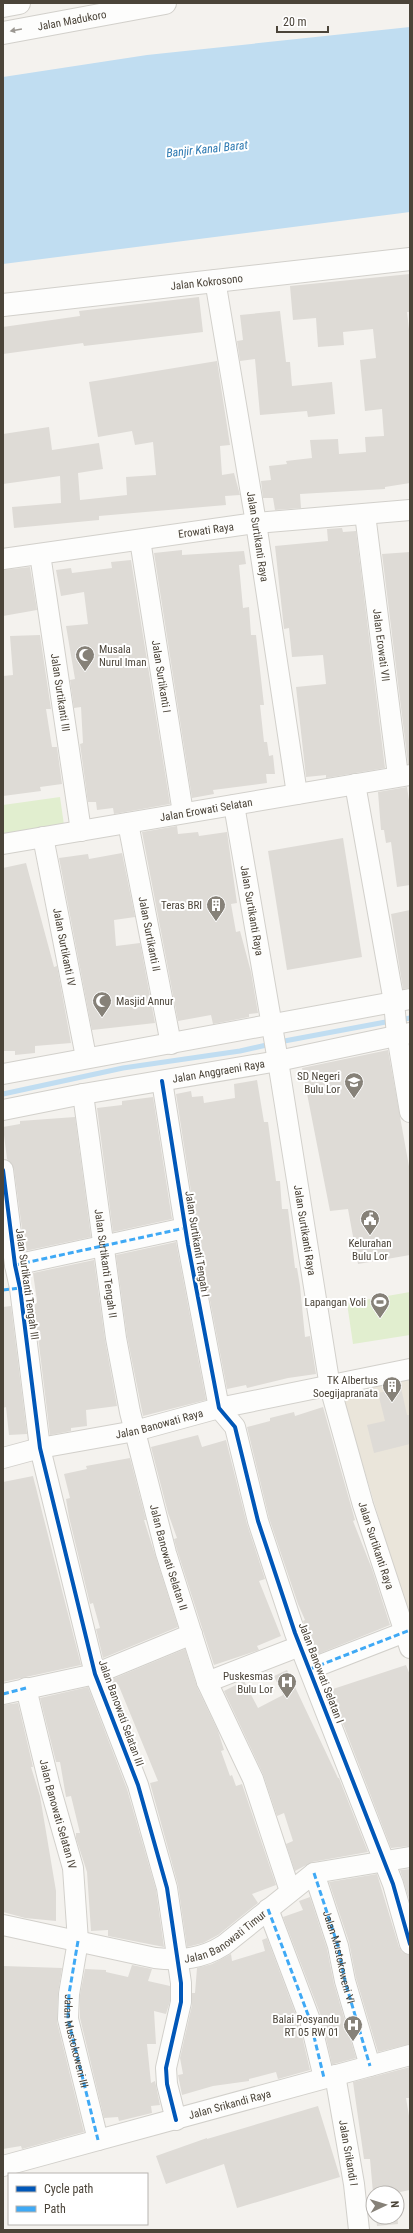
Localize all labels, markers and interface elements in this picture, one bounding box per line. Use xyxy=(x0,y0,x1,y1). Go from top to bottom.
street label: Jalan Madukoro xyxy=(36,7,108,33)
scale bar xyxy=(277,8,328,34)
text: 20 m xyxy=(283,15,307,29)
one-way arrow xyxy=(10,28,22,34)
water label: Banjir Kanal Barat xyxy=(166,138,249,160)
street label: Jalan Kokrosono xyxy=(170,271,244,293)
street label: Jalan Surtikanti Raya xyxy=(244,490,271,583)
street label: Erowati Raya xyxy=(177,520,235,540)
street label: Jalan Erowati VII xyxy=(370,608,393,682)
street label: Jalan Surtikanti I xyxy=(149,639,174,714)
place label: Musala Nurul Iman xyxy=(99,643,146,669)
mosque icon: Musala Nurul Iman xyxy=(74,644,96,672)
street label: Jalan Surtikanti III xyxy=(48,653,73,732)
street label: Jalan Erowati Selatan xyxy=(159,795,253,824)
street label: Jalan Surtikanti Raya xyxy=(238,864,266,957)
building icon: Teras BRI xyxy=(205,894,227,922)
street label: Jalan Surtikanti II xyxy=(136,895,163,973)
place label: Teras BRI xyxy=(161,899,202,912)
street label: Jalan Surtikanti IV xyxy=(50,907,78,987)
mosque icon: Masjid Annur xyxy=(91,990,113,1018)
place label: Masjid Annur xyxy=(116,995,174,1008)
street label: Jalan Anggraeni Raya xyxy=(171,1057,266,1085)
place label: SD Negeri Bulu Lor xyxy=(297,1070,341,1096)
school or university icon: SD Negeri Bulu Lor xyxy=(343,1071,365,1099)
street label: Jalan Surtikanti Raya xyxy=(291,1184,319,1276)
street label: Jalan Surtikanti Tengah I xyxy=(182,1190,212,1298)
street label: Jalan Surtikanti Tengah II xyxy=(92,1208,120,1319)
public building icon: Kelurahan Bulu Lor xyxy=(359,1208,381,1236)
street label: Jalan Surtikanti Tengah III xyxy=(13,1227,41,1341)
place label: Kelurahan Bulu Lor xyxy=(348,1237,392,1263)
sports icon: Lapangan Voli xyxy=(369,1291,391,1319)
place label: Lapangan Voli xyxy=(304,1296,366,1309)
place label: TK Albertus Soegijapranata xyxy=(313,1374,378,1400)
building icon: TK Albertus Soegijapranata xyxy=(381,1375,403,1403)
street label: Jalan Banowati Raya xyxy=(114,1406,204,1441)
street label: Jalan Surtikanti Raya xyxy=(356,1500,397,1591)
street label: Jalan Banowati Selatan II xyxy=(147,1503,190,1612)
street label: Jalan Banowati Selatan I xyxy=(296,1621,346,1725)
street label: Jalan Banowati Selatan III xyxy=(96,1658,146,1768)
place label: Puskesmas Bulu Lor xyxy=(223,1670,274,1696)
hospital icon: Puskesmas Bulu Lor xyxy=(276,1671,298,1699)
street label: Jalan Banowati Selatan IV xyxy=(37,1758,79,1870)
street label: Jalan Banowati Timur xyxy=(184,1907,269,1965)
street label: Jalan Mustokoweni VI xyxy=(320,1909,358,2005)
street label: Jalan Mustokoweni III xyxy=(61,1994,91,2089)
place label: Balai Posyandu RT 05 RW 01 xyxy=(272,2013,339,2039)
hospital icon: Balai Posyandu RT 05 RW 01 xyxy=(342,2014,364,2042)
street label: Jalan Srikandi Raya xyxy=(187,2087,272,2122)
street label: Jalan Srikandi I xyxy=(336,2119,361,2186)
legend xyxy=(8,2173,148,2225)
text: Cycle path xyxy=(44,2182,94,2196)
north arrow xyxy=(365,2185,405,2225)
text: N xyxy=(388,2201,401,2208)
text: Path xyxy=(44,2202,66,2216)

